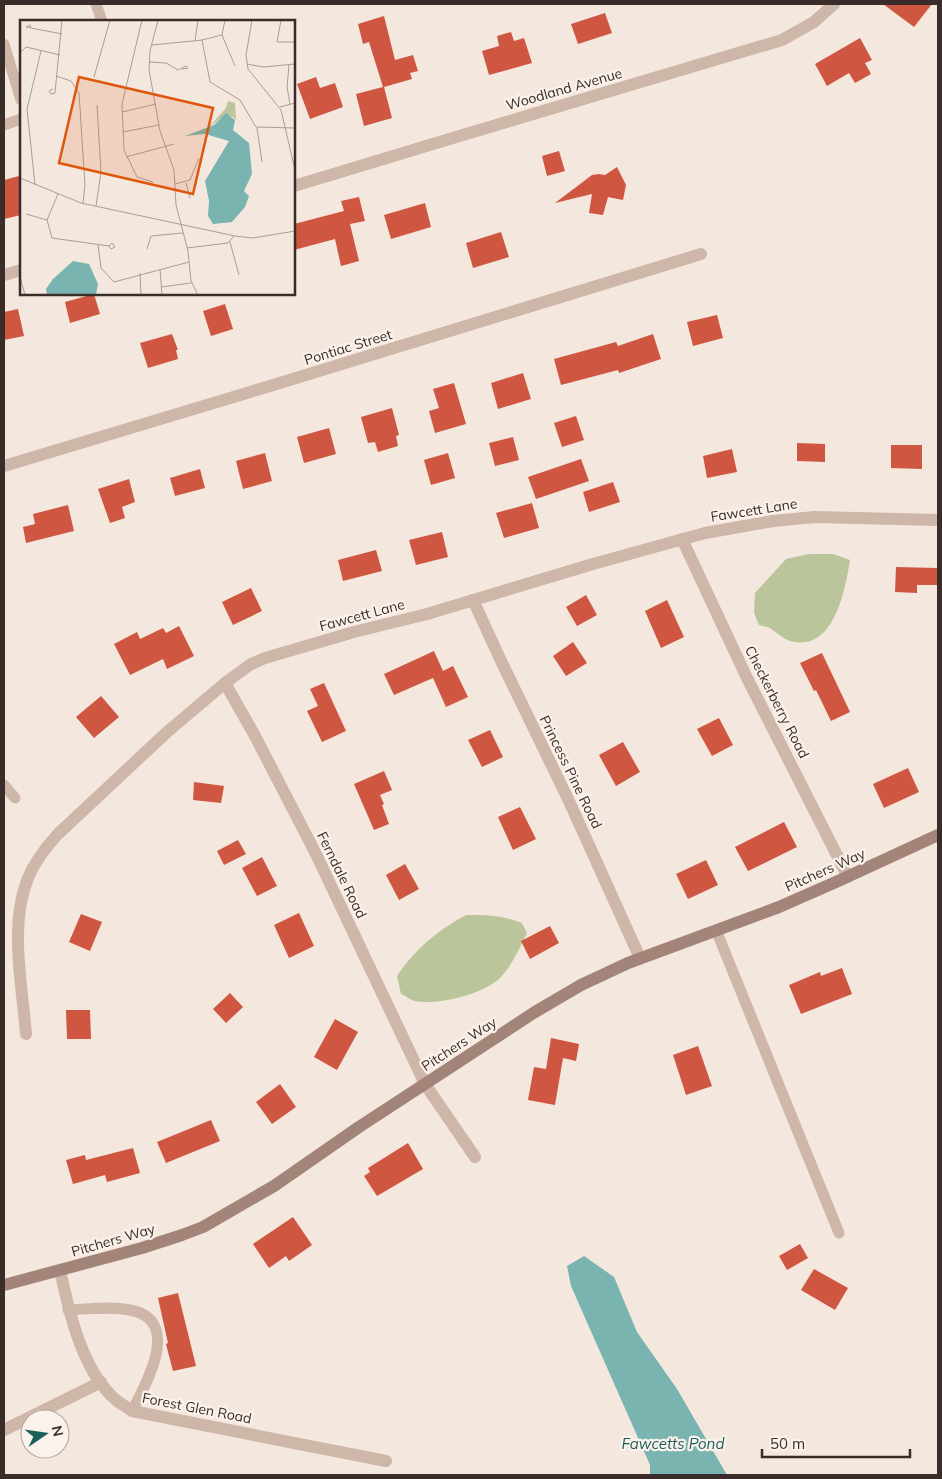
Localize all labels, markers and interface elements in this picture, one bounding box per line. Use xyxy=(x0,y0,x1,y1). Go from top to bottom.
inset map xyxy=(20,20,295,295)
street label: Woodland Avenue xyxy=(504,64,624,114)
street label: Pontiac Street xyxy=(302,325,394,369)
street label: Fawcett Lane xyxy=(709,494,799,526)
street label: Fawcett Lane xyxy=(317,595,407,635)
street label: Checkerberry Road xyxy=(741,643,813,761)
street label: Princess Pine Road xyxy=(536,712,606,832)
street label: Ferndale Road xyxy=(313,829,371,921)
street label: Pitchers Way xyxy=(782,844,869,896)
street label: Pitchers Way xyxy=(418,1013,501,1075)
street label: Pitchers Way xyxy=(69,1219,157,1261)
street label: Forest Glen Road xyxy=(141,1389,253,1427)
north arrow xyxy=(20,1409,70,1459)
text: N xyxy=(48,1424,68,1438)
scale bar xyxy=(762,1426,910,1458)
water label: Fawcetts Pond xyxy=(622,1434,724,1453)
text: 50 m xyxy=(770,1434,805,1453)

